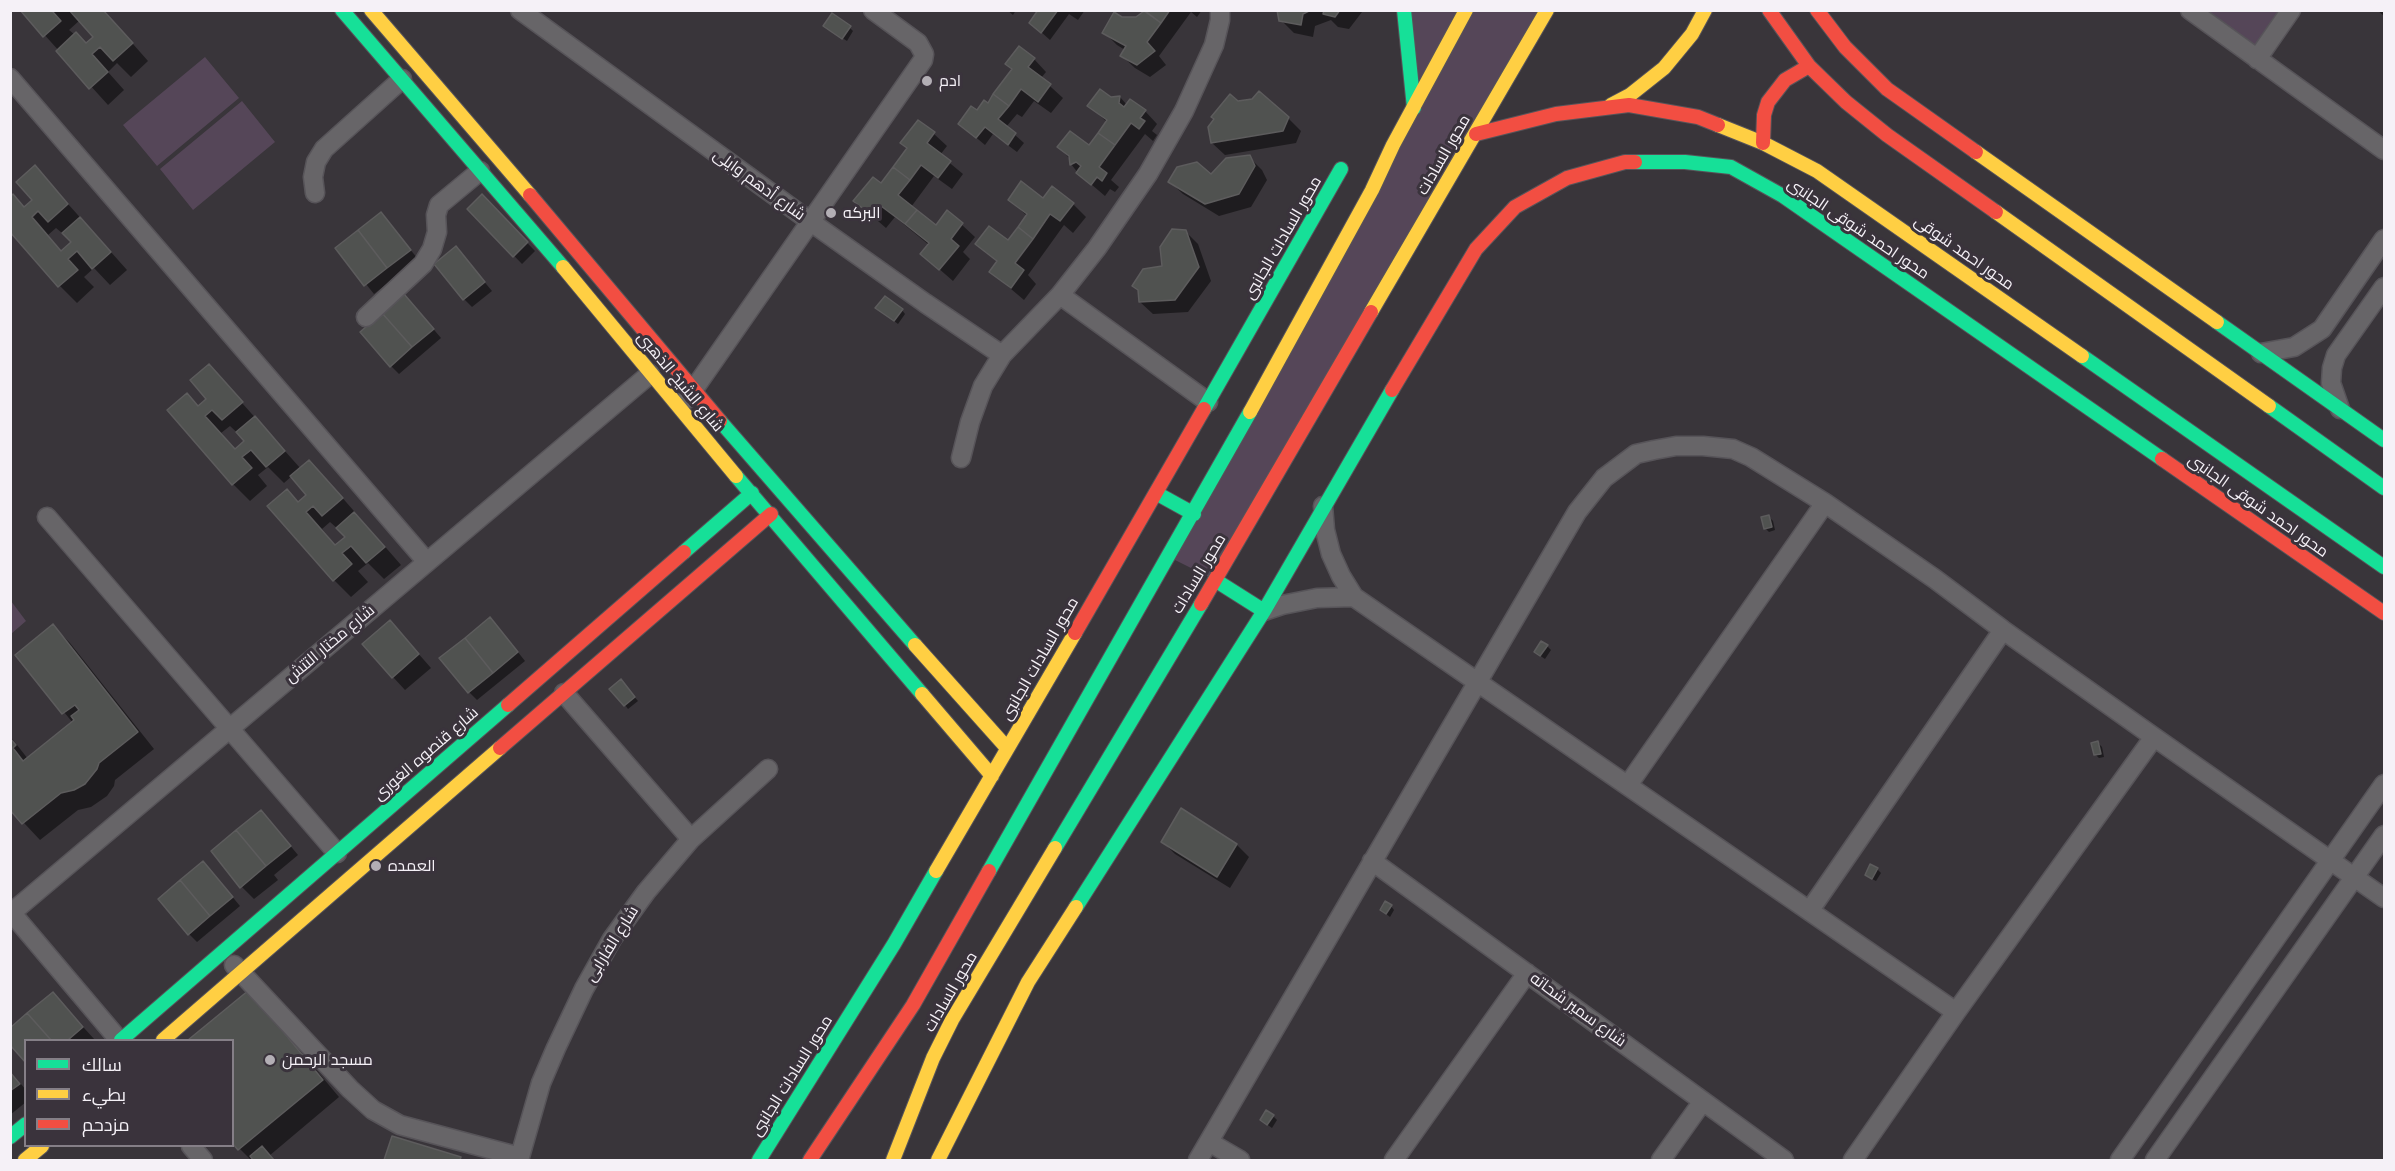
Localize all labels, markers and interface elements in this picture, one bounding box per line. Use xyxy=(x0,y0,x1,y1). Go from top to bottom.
place label: ادم xyxy=(939,71,961,91)
marker: ادم xyxy=(920,74,934,88)
street label: محور السادات xyxy=(1413,111,1475,199)
street label: شارع أدهم وايلى xyxy=(709,145,809,225)
street label: محور السادات الجانبى xyxy=(1240,173,1326,303)
street label: محور احمد شوقى الجانبى xyxy=(1783,174,1933,284)
place label: البركه xyxy=(843,203,880,223)
marker: البركه xyxy=(824,206,838,220)
street label: محور احمد شوقى xyxy=(1910,211,2018,295)
street label: شارع الشيخ الذهبى xyxy=(633,328,727,436)
street label: محور احمد شوقى الجانبى xyxy=(2184,450,2332,562)
street label: محور السادات xyxy=(1168,531,1230,617)
street label: محور السادات الجانبى xyxy=(997,594,1083,724)
street label: شارع مختار التتش xyxy=(281,601,379,687)
street label: شارع قنصوه الغورى xyxy=(370,703,482,805)
place label: العمده xyxy=(388,856,436,876)
marker: العمده xyxy=(369,859,383,873)
street label: شارع الفارابى xyxy=(581,903,643,985)
street label: محور السادات xyxy=(920,948,982,1036)
street label: شارع سمير شحاته xyxy=(1526,969,1630,1051)
street label: محور السادات الجانبى xyxy=(747,1012,837,1140)
legend xyxy=(24,1039,234,1147)
place label: مسجد الرحمن xyxy=(282,1050,373,1070)
text: سالك xyxy=(82,1053,122,1076)
marker: مسجد الرحمن xyxy=(263,1053,277,1067)
text: بطيء xyxy=(82,1083,126,1106)
text: مزدحم xyxy=(82,1113,130,1136)

